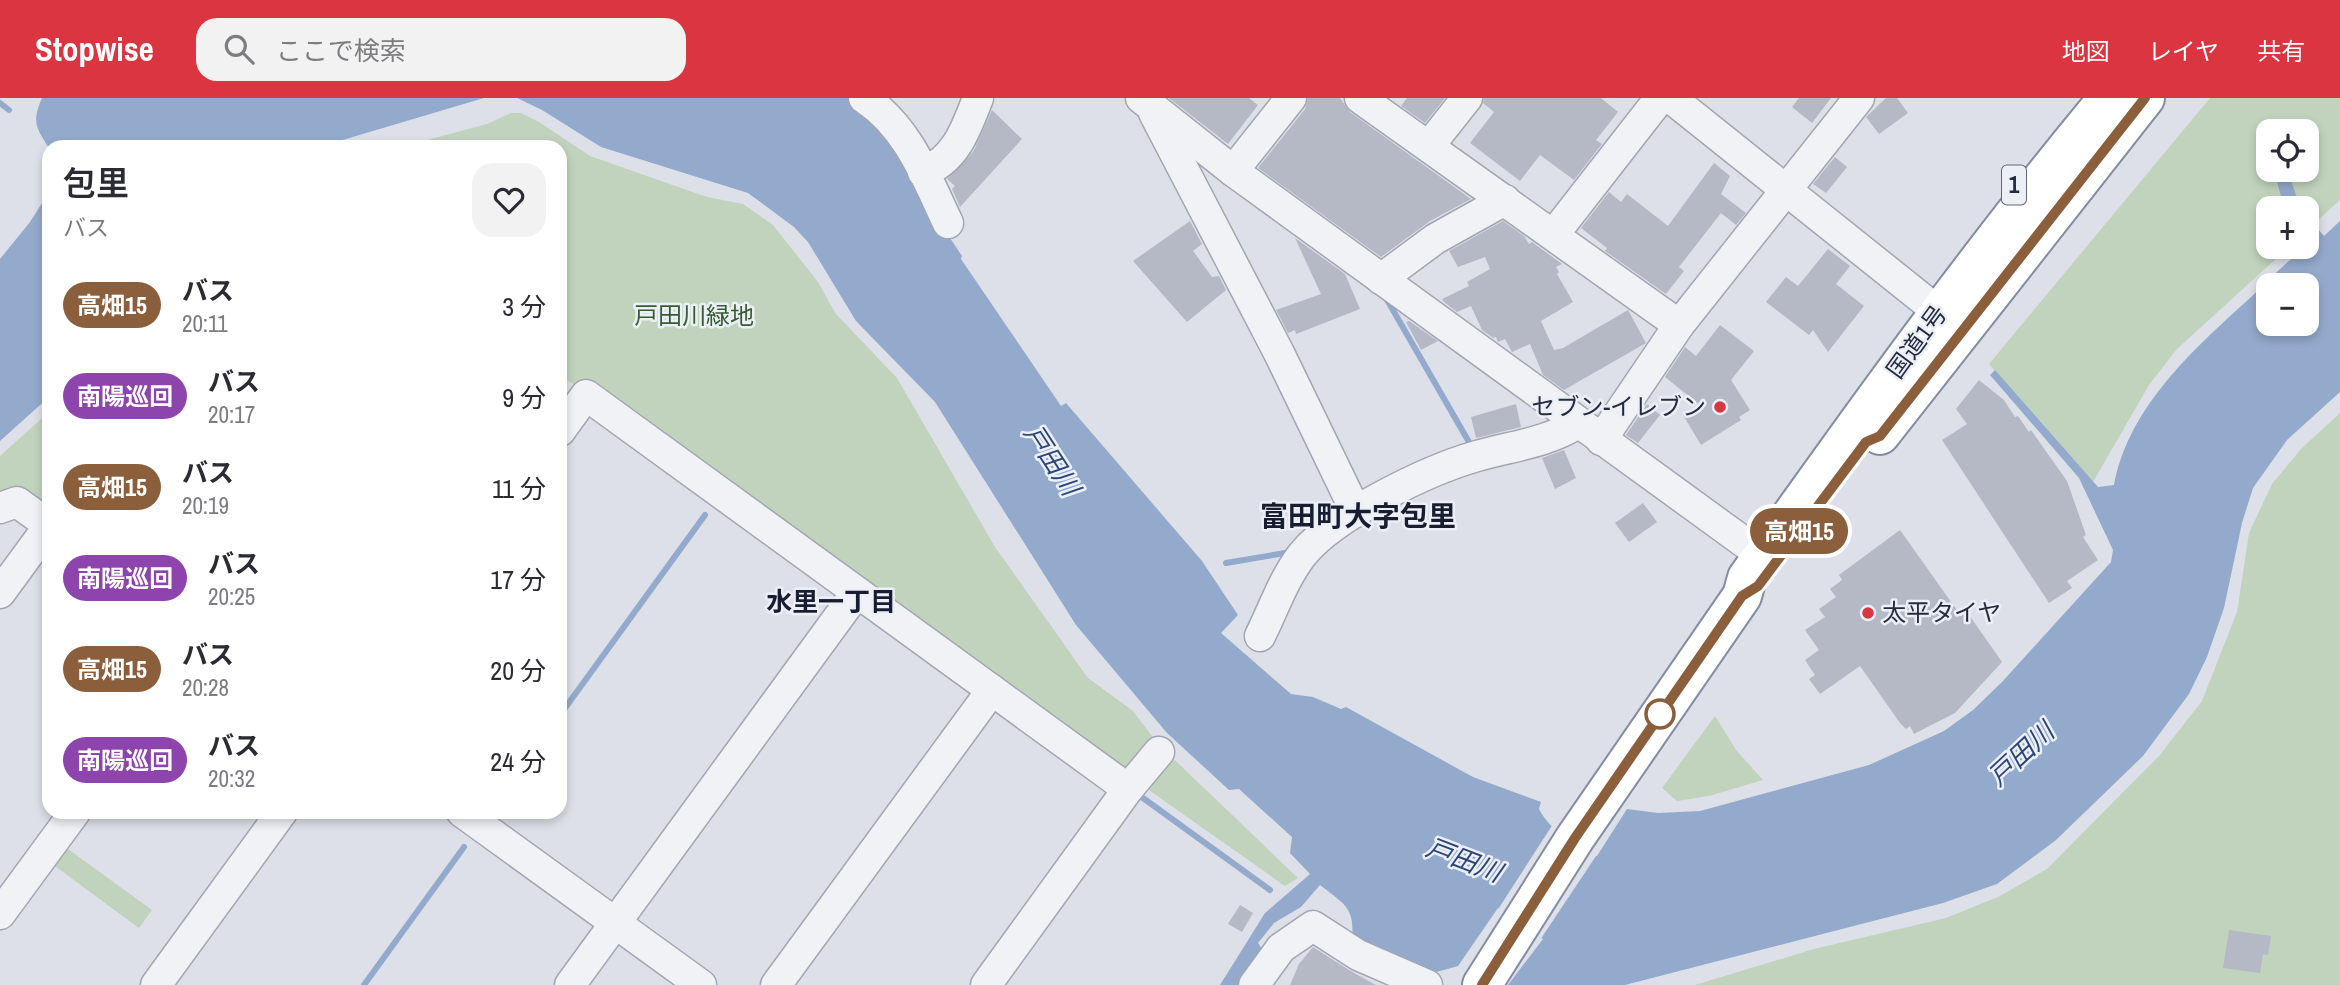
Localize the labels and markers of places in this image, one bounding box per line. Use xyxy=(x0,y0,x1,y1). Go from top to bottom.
place label: セブン-イレブン xyxy=(1531,390,1706,422)
marker: セブン-イレブン xyxy=(1712,399,1728,415)
place label: 太平タイヤ xyxy=(1882,596,2001,628)
marker: 太平タイヤ xyxy=(1860,605,1876,621)
unlabelled marker xyxy=(1645,699,1675,729)

